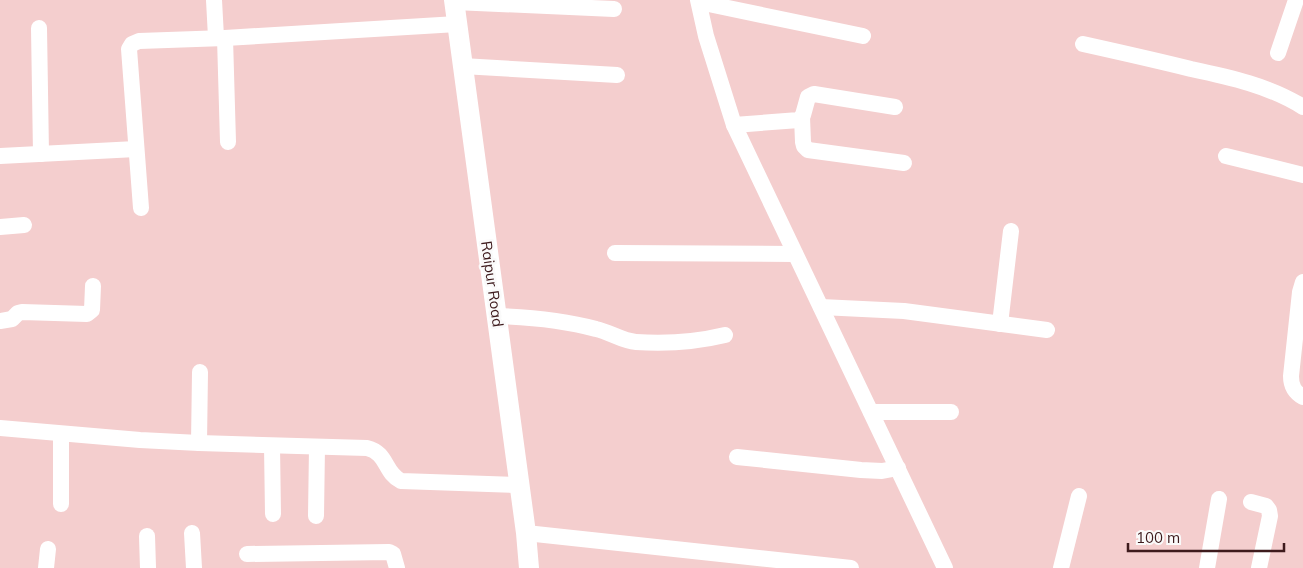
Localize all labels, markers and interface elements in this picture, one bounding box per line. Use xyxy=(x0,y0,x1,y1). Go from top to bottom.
street label: Raipur Road xyxy=(477,240,508,328)
scale bar xyxy=(1128,520,1284,552)
text: 100 m xyxy=(1136,528,1180,547)

